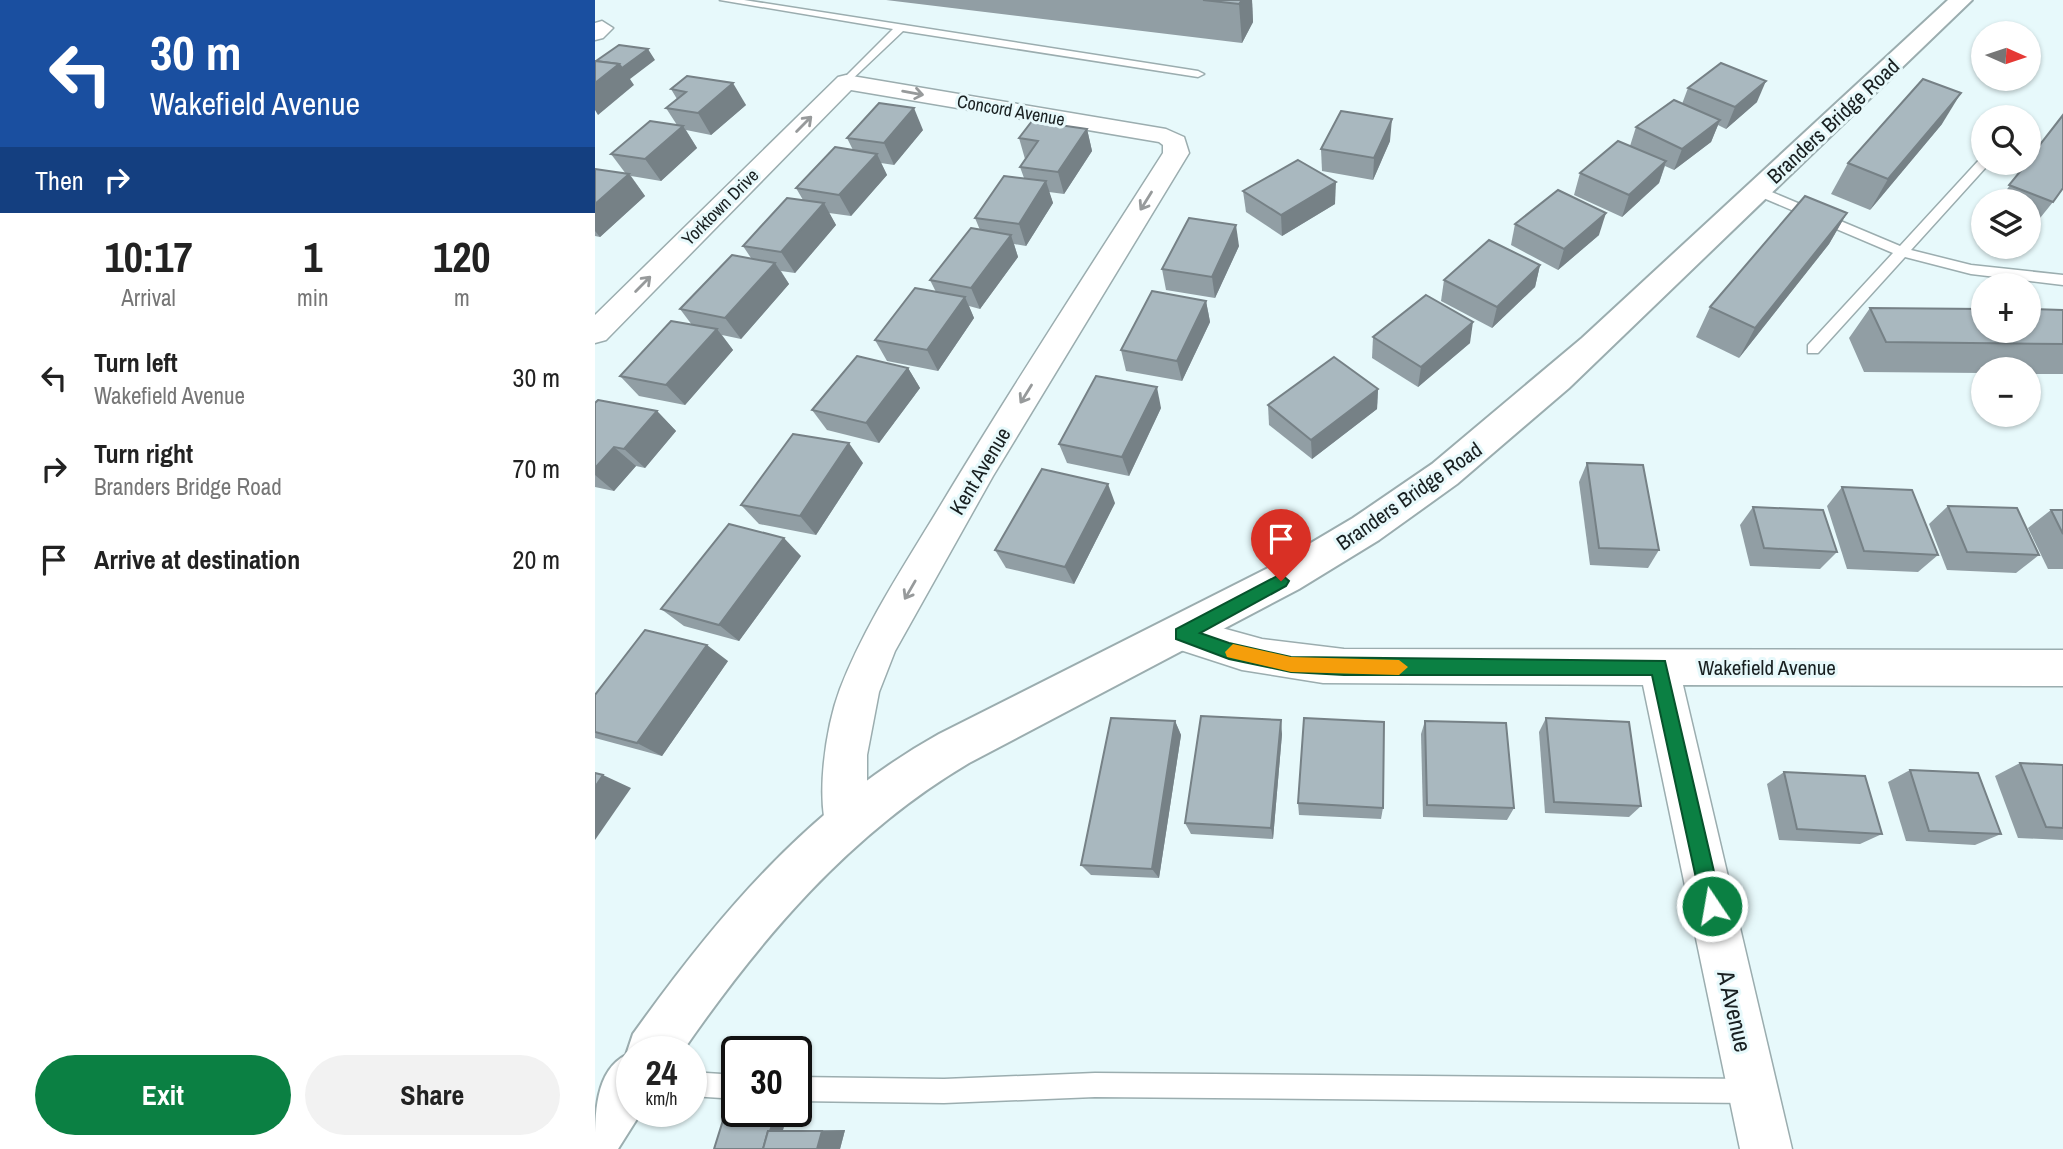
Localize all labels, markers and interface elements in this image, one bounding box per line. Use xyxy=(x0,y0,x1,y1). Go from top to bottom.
text: 30 m xyxy=(150,19,242,85)
north arrow xyxy=(1971,21,2041,91)
map controls xyxy=(1971,21,2041,427)
icon: left xyxy=(35,28,126,119)
street label: Branders Bridge Road xyxy=(1760,52,1906,190)
text: Wakefield Avenue xyxy=(150,82,360,125)
one-way arrow xyxy=(901,87,924,100)
street label: Concord Avenue xyxy=(955,88,1067,132)
button: search xyxy=(1971,105,2041,175)
one-way arrow xyxy=(795,115,812,132)
icon: right xyxy=(98,161,136,199)
text: Then xyxy=(35,163,84,198)
street label: Yorktown Drive xyxy=(676,163,764,251)
button: layers xyxy=(1971,189,2041,259)
one-way arrow xyxy=(1138,190,1152,210)
text: 10:17 xyxy=(105,229,193,285)
text: 1 xyxy=(303,229,322,285)
text: 120 xyxy=(433,229,491,285)
button: + xyxy=(1971,273,2041,343)
one-way arrow xyxy=(635,276,652,293)
text: Arrival xyxy=(121,282,176,313)
text: min xyxy=(297,282,329,313)
text: m xyxy=(454,282,470,313)
text: Turn left xyxy=(94,345,178,380)
button: − xyxy=(1971,357,2041,427)
icon: left xyxy=(35,359,73,397)
text: 30 m xyxy=(513,360,560,395)
text: Wakefield Avenue xyxy=(94,380,245,411)
one-way arrow xyxy=(1019,384,1033,404)
street label: Kent Avenue xyxy=(942,422,1018,520)
street label: Branders Bridge Road xyxy=(1331,435,1487,557)
text: Turn right xyxy=(94,436,193,471)
icon: right xyxy=(35,450,73,488)
text: 70 m xyxy=(513,451,560,486)
text: Branders Bridge Road xyxy=(94,471,282,502)
pin xyxy=(1251,509,1311,581)
icon: arrive xyxy=(1262,520,1300,558)
icon: arrive xyxy=(35,541,73,579)
text: Arrive at destination xyxy=(94,542,300,577)
text: 20 m xyxy=(513,542,560,577)
one-way arrow xyxy=(902,579,916,599)
street label: Wakefield Avenue xyxy=(1698,653,1836,682)
position arrow xyxy=(1675,869,1749,943)
street label: A Avenue xyxy=(1710,966,1760,1055)
speed limit sign: 30 xyxy=(721,1036,812,1127)
text: 24 xyxy=(646,1049,677,1096)
button: Exit xyxy=(35,1055,291,1135)
button: Share xyxy=(305,1055,560,1135)
text: km/h xyxy=(646,1086,678,1111)

